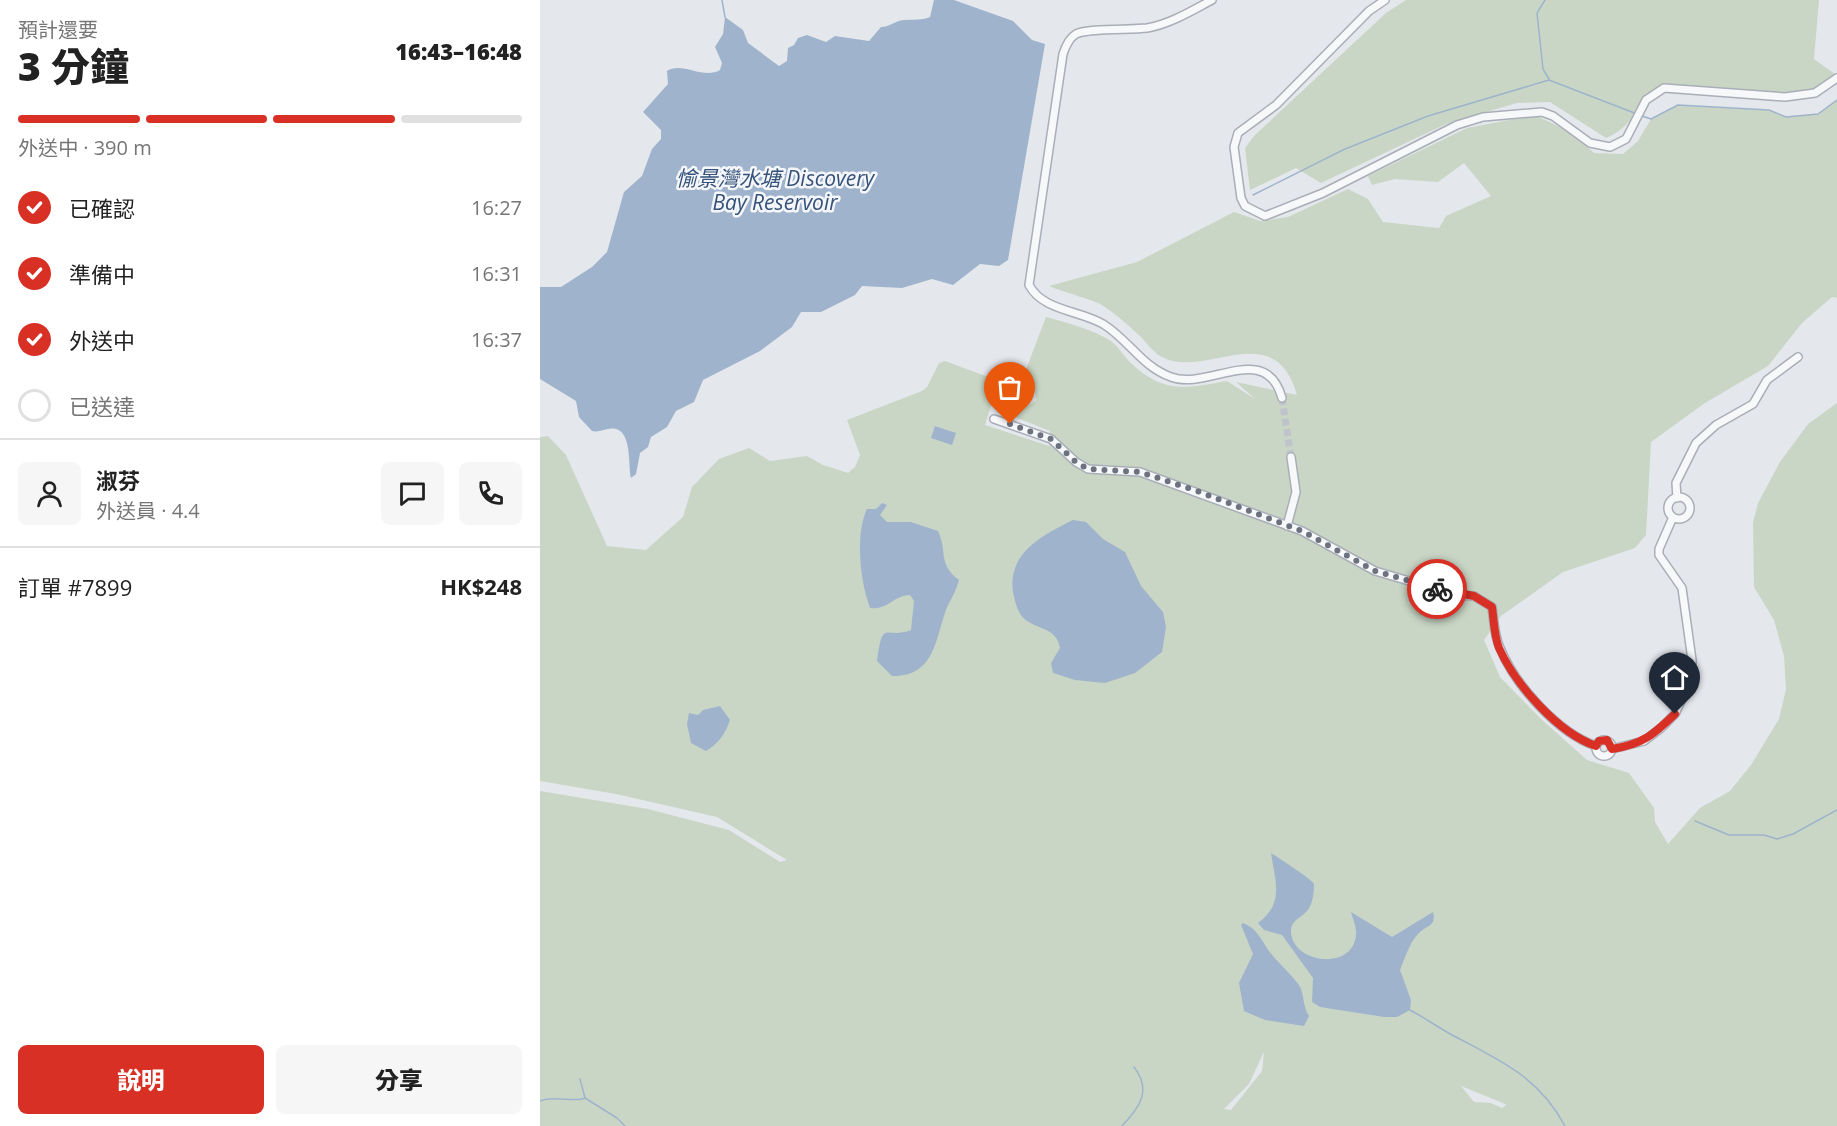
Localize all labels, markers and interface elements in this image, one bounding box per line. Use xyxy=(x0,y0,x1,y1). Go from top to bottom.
text: 預計還要 xyxy=(18,16,98,43)
text: 16:43–16:48 xyxy=(395,36,522,66)
text: 3 分鐘 xyxy=(18,39,129,92)
text: 外送中 · 390 m xyxy=(18,134,152,161)
water label: 愉景灣水塘 Discovery Bay Reservoir xyxy=(676,164,875,216)
icon: check xyxy=(18,191,51,224)
text: 已確認 xyxy=(69,193,135,223)
text: 16:27 xyxy=(471,194,522,221)
icon: check xyxy=(18,257,51,290)
text: 準備中 xyxy=(69,259,135,289)
text: 16:31 xyxy=(471,260,522,287)
icon: check xyxy=(18,323,51,356)
text: 外送中 xyxy=(69,325,135,355)
text: 16:37 xyxy=(471,326,522,353)
pin xyxy=(984,362,1035,424)
icon: bag xyxy=(993,371,1026,404)
text: 已送達 xyxy=(69,391,135,421)
button: person xyxy=(18,462,81,525)
button: chat xyxy=(381,462,444,525)
button: phone xyxy=(459,462,522,525)
text: 淑芬 xyxy=(96,465,140,495)
text: 外送員 · 4.4 xyxy=(96,497,200,524)
courier xyxy=(1407,559,1467,619)
text: HK$248 xyxy=(440,571,522,601)
text: 訂單 #7899 xyxy=(18,572,132,602)
icon: bike xyxy=(1421,573,1454,606)
pin xyxy=(1649,652,1700,714)
icon: home xyxy=(1658,661,1691,694)
button: 說明 xyxy=(18,1045,264,1114)
button: 分享 xyxy=(276,1045,522,1114)

